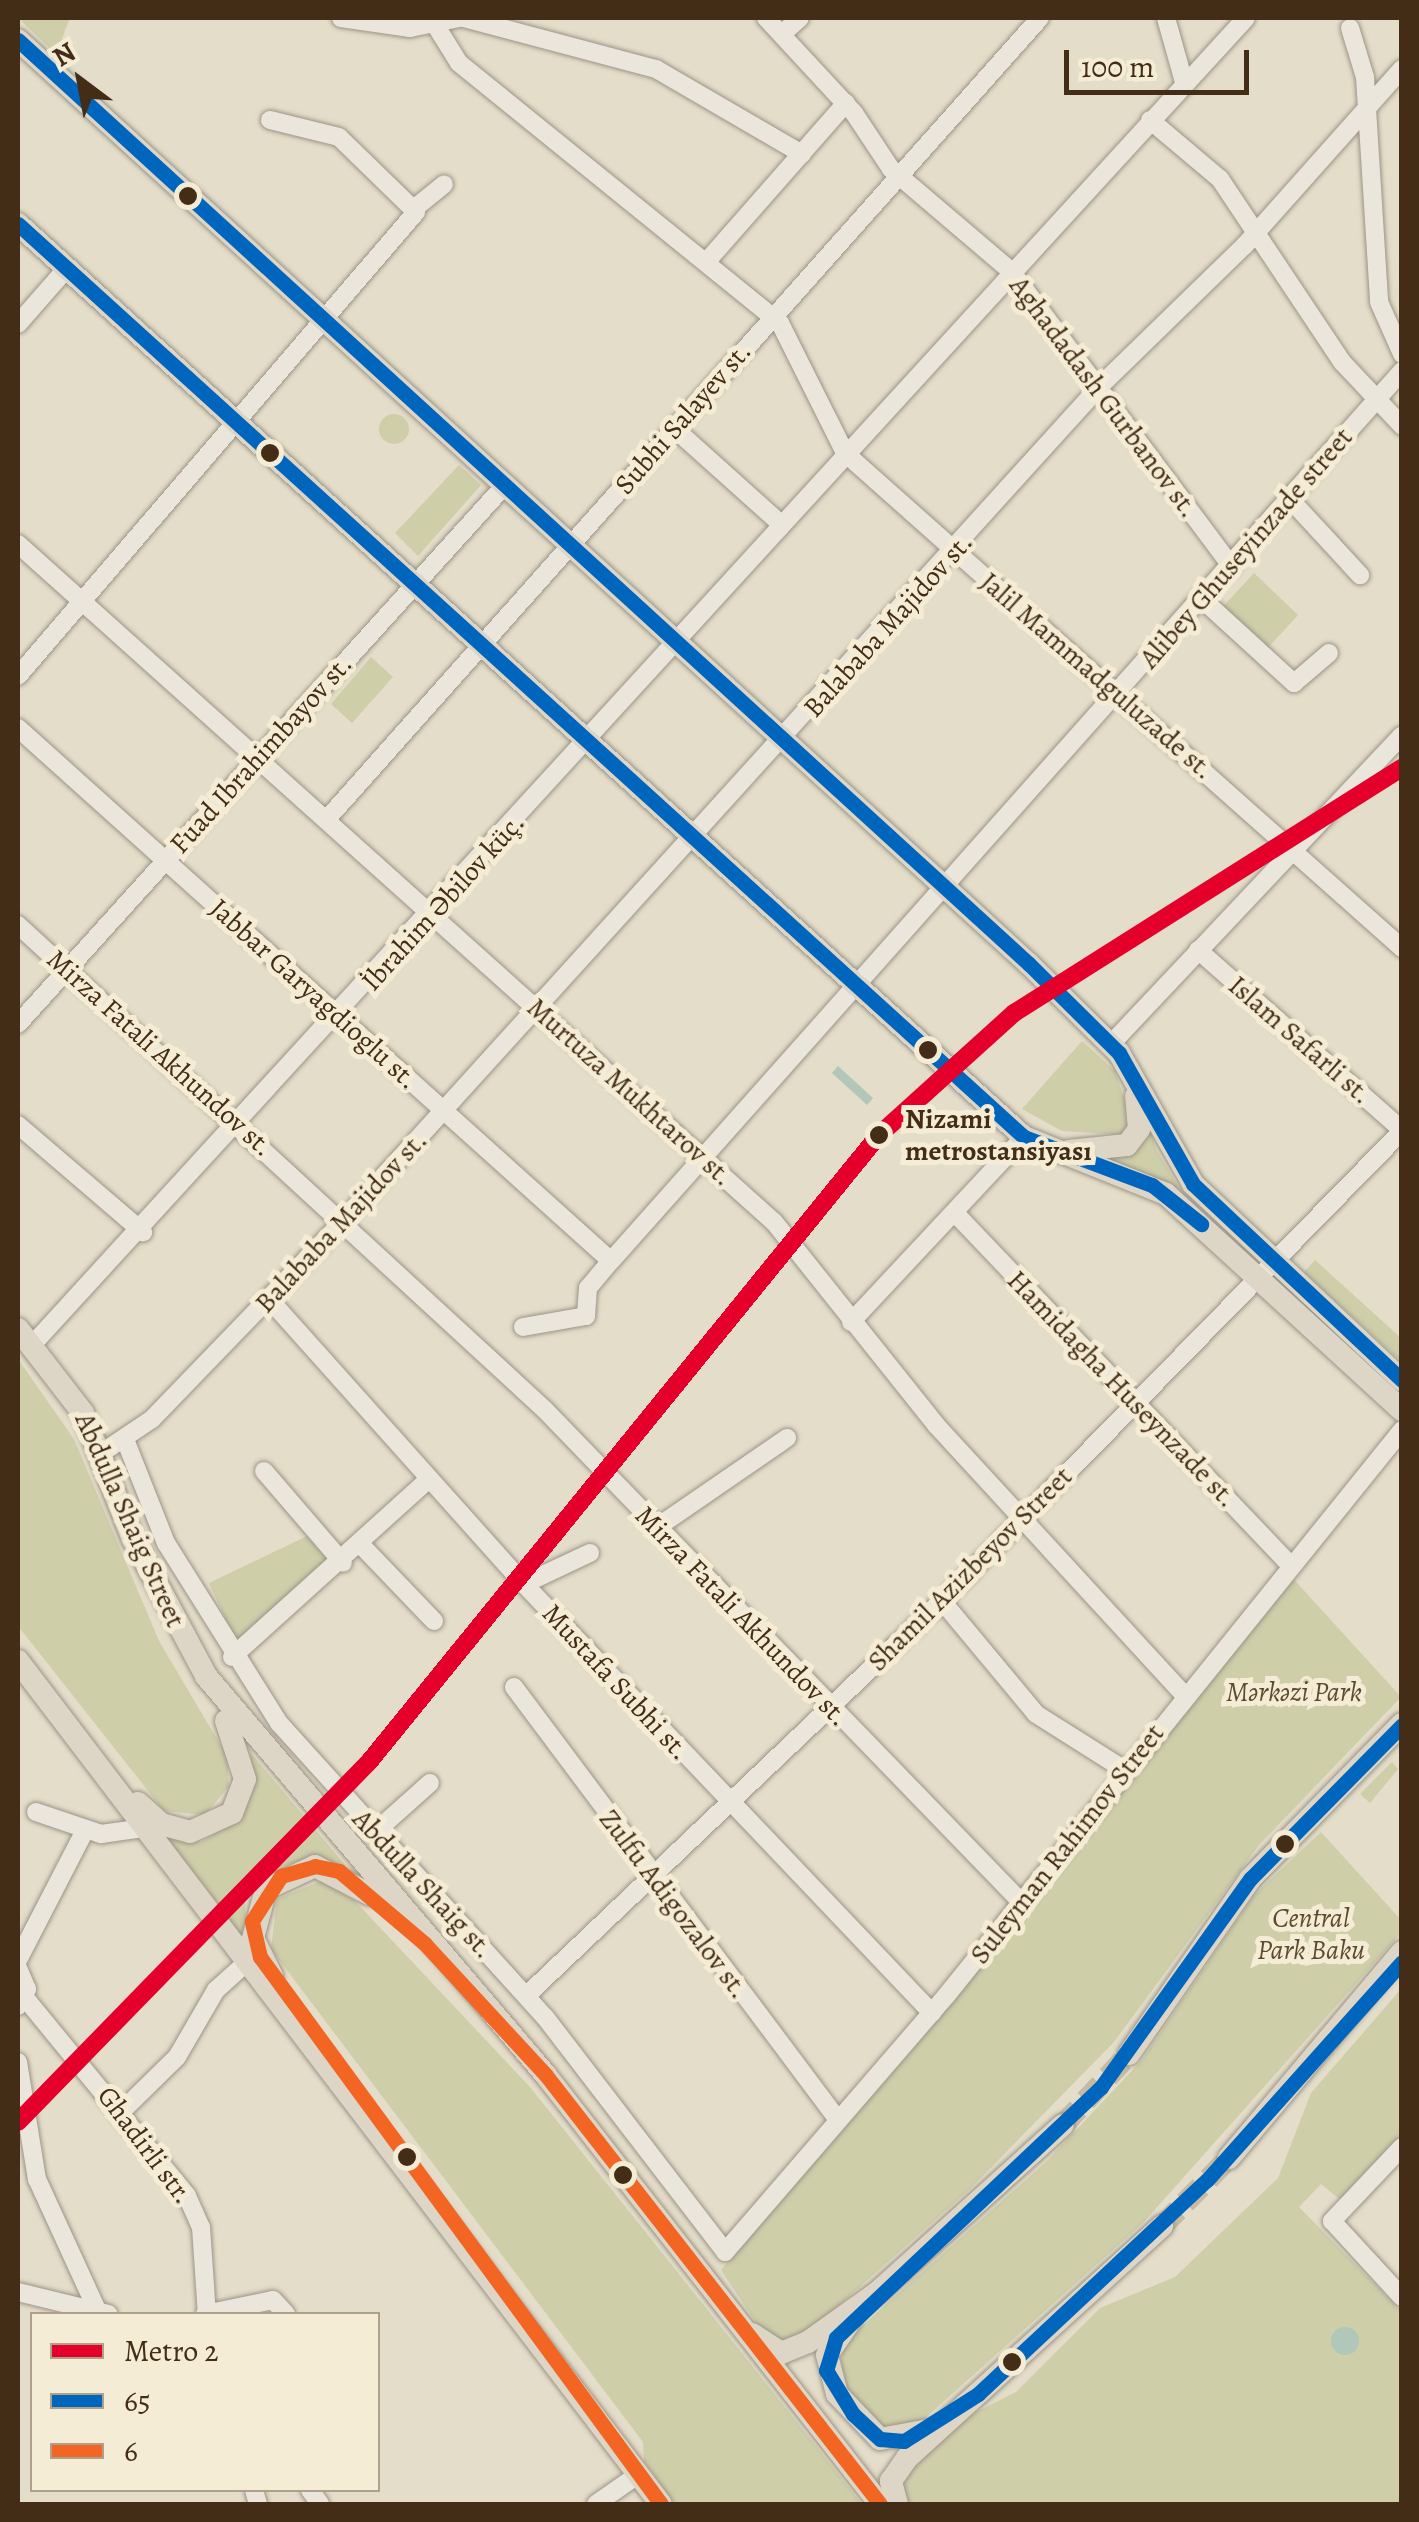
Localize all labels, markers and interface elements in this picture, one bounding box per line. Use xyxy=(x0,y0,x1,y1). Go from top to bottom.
north arrow xyxy=(30,30,130,130)
scale bar xyxy=(1069,30,1254,92)
text: N xyxy=(45,33,83,76)
text: 100 m xyxy=(1081,47,1154,87)
unlabelled marker xyxy=(178,186,198,206)
street label: Aghadadash Gurbanov st. xyxy=(1002,270,1206,524)
street label: Subhi Salayev st. xyxy=(608,335,758,501)
street label: Alibey Ghuseyinzade street xyxy=(1132,421,1360,675)
unlabelled marker xyxy=(260,443,280,463)
street label: Balababa Majidov st. xyxy=(796,526,980,724)
street label: Jalil Mammadguluzade st. xyxy=(973,565,1221,787)
street label: Fuad Ibrahimbayov st. xyxy=(163,647,359,861)
street label: İbrahim Əbilov küç. xyxy=(354,806,532,998)
street label: Jabbar Garyagdioglu st. xyxy=(203,892,425,1096)
street label: Mirza Fatali Akhundov st. xyxy=(40,942,280,1164)
street label: Islam Safarli st. xyxy=(1221,969,1379,1111)
street label: Murtuza Mukhtarov st. xyxy=(520,991,740,1193)
unlabelled marker xyxy=(918,1040,938,1060)
place label: Nizami metrostansiyası xyxy=(905,1102,1092,1168)
marker: Nizami metrostansiyası xyxy=(862,1118,896,1152)
street label: Balababa Majidov st. xyxy=(248,1124,434,1320)
street label: Hamidagha Huseynzade st. xyxy=(1000,1264,1244,1514)
street label: Abdulla Shaig Street xyxy=(68,1407,192,1633)
street label: Shamil Azizbeyov Street xyxy=(861,1460,1079,1678)
street label: Mirza Fatali Akhundov st. xyxy=(628,1499,856,1733)
street label: Mustafa Subhi st. xyxy=(535,1597,697,1767)
park label: Mərkəzi Park xyxy=(1226,1675,1362,1709)
street label: Suleyman Rahimov Street xyxy=(963,1717,1171,1971)
street label: Abdulla Shaig st. xyxy=(345,1803,501,1965)
street label: Zulfu Adigozalov st. xyxy=(592,1803,756,2005)
unlabelled marker xyxy=(1275,1834,1295,1854)
park label: Central Park Baku xyxy=(1257,1901,1365,1967)
street label: Ghadirli str. xyxy=(90,2080,200,2210)
unlabelled marker xyxy=(397,2147,417,2167)
unlabelled marker xyxy=(613,2165,633,2185)
legend xyxy=(30,2312,380,2492)
text: Metro 2 xyxy=(124,2331,218,2371)
unlabelled marker xyxy=(1002,2352,1022,2372)
text: 65 xyxy=(124,2381,151,2421)
text: 6 xyxy=(124,2431,138,2471)

